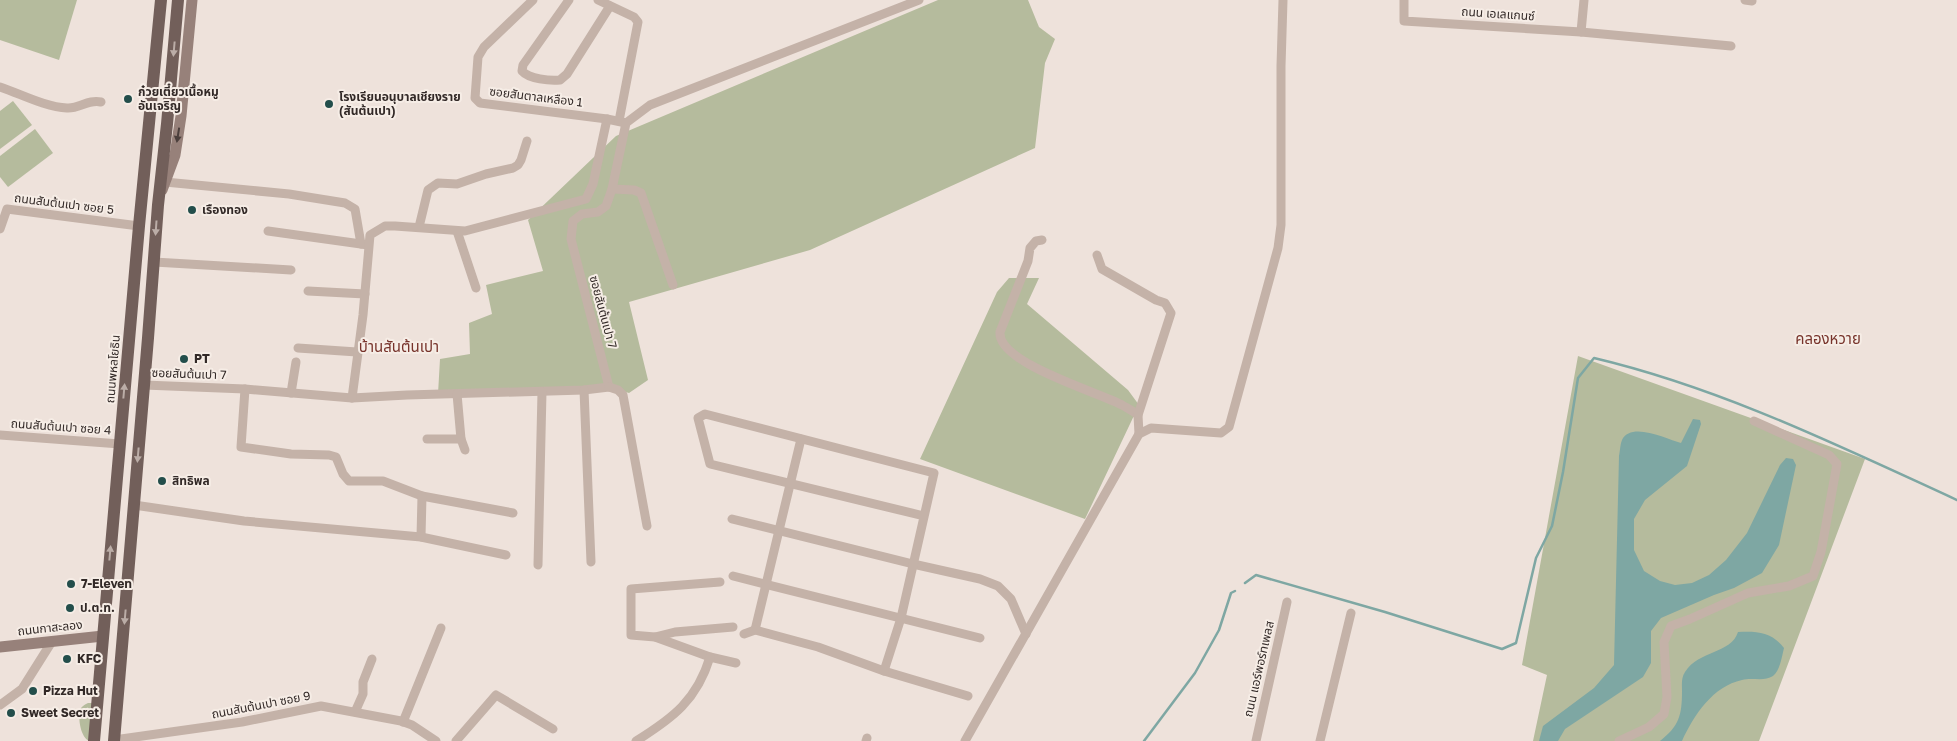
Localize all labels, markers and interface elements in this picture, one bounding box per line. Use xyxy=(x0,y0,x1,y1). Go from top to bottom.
street label: ถนน เอเลแกนซ์ xyxy=(1461,3,1536,24)
one-way arrow xyxy=(169,41,177,57)
place label: ก๋วยเตี๋ยวเนื้อหมู อันเจริญ xyxy=(138,83,219,113)
street label: ซอยสันตาลเหลือง 1 xyxy=(489,83,584,110)
place label: โรงเรียนอนุบาลเชียงราย (สันต้นเปา) xyxy=(339,89,461,118)
marker: ก๋วยเตี๋ยวเนื้อหมู อันเจริญ xyxy=(122,93,134,105)
marker: โรงเรียนอนุบาลเชียงราย (สันต้นเปา) xyxy=(323,98,335,110)
one-way arrow xyxy=(173,128,181,144)
street label: ถนนสันต้นเปา ซอย 5 xyxy=(13,190,115,217)
place label: เรืองทอง xyxy=(202,202,248,217)
marker: เรืองทอง xyxy=(186,204,198,216)
one-way arrow xyxy=(152,220,160,236)
street label: ซอยสันต้นเปา 7 xyxy=(587,274,620,350)
district label: คลองหวาย xyxy=(1795,329,1861,347)
street label: ถนนพหลโยธิน xyxy=(102,334,123,404)
district label: บ้านสันต้นเปา xyxy=(359,337,439,355)
place label: PT xyxy=(194,351,210,366)
marker: PT xyxy=(178,353,190,365)
street label: ซอยสันต้นเปา 7 xyxy=(151,365,227,382)
one-way arrow xyxy=(121,383,129,399)
street label: ถนนสันต้นเปา ซอย 4 xyxy=(10,416,112,437)
one-way arrow xyxy=(134,447,142,463)
place label: สิทธิพล xyxy=(172,473,210,488)
marker: สิทธิพล xyxy=(156,475,168,487)
one-way arrow xyxy=(106,545,114,561)
place label: 7-Eleven xyxy=(81,576,132,591)
marker: 7-Eleven xyxy=(65,578,77,590)
place label: ป.ต.ท. xyxy=(80,600,115,615)
marker: ป.ต.ท. xyxy=(64,602,76,614)
one-way arrow xyxy=(120,609,128,625)
street label: ถนนกาสะลอง xyxy=(17,617,83,638)
street label: ถนน แอร์พอร์ทเพลส xyxy=(1240,619,1277,718)
place label: KFC xyxy=(77,651,102,666)
marker: KFC xyxy=(61,653,73,665)
place label: Pizza Hut xyxy=(43,683,98,698)
marker: Pizza Hut xyxy=(27,685,39,697)
street label: ถนนสันต้นเปา ซอย 9 xyxy=(210,688,312,721)
place label: Sweet Secret xyxy=(21,705,99,720)
marker: Sweet Secret xyxy=(5,707,17,719)

